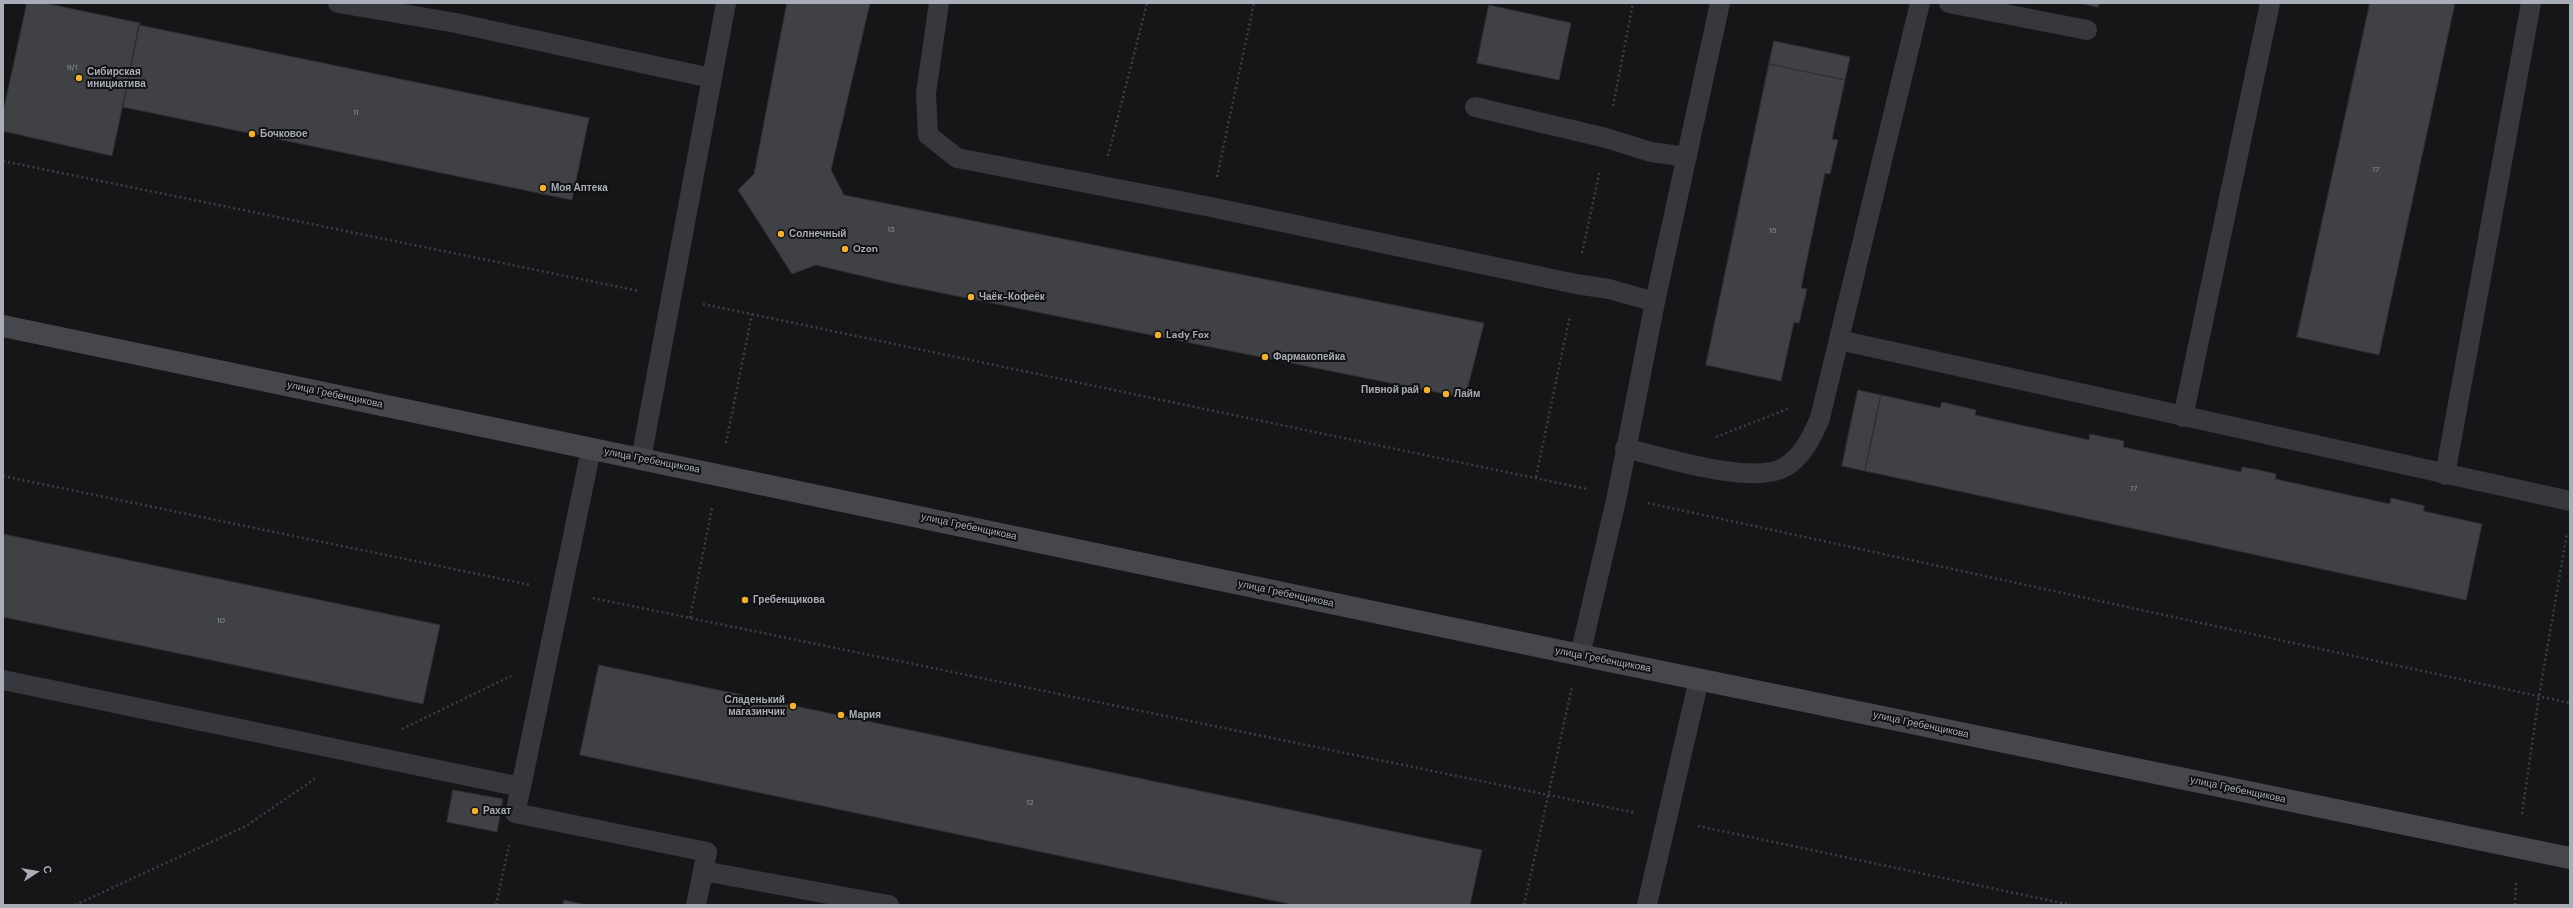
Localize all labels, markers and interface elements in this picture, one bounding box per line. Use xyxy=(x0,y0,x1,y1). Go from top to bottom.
house number: 9/1 xyxy=(67,63,77,73)
place label: Сибирская инициатива xyxy=(87,66,146,90)
marker: Сибирская инициатива xyxy=(74,73,84,83)
house number: 11 xyxy=(354,108,358,118)
place label: Бочковое xyxy=(260,128,308,140)
marker: Бочковое xyxy=(247,129,257,139)
house number: 17 xyxy=(2373,165,2379,175)
place label: Моя Аптека xyxy=(551,182,608,194)
marker: Моя Аптека xyxy=(538,183,548,193)
house number: 13 xyxy=(887,225,895,235)
house number: 15 xyxy=(1769,226,1777,236)
place label: Солнечный xyxy=(789,228,846,240)
marker: Солнечный xyxy=(776,229,786,239)
place label: Ozon xyxy=(853,243,878,255)
marker: Ozon xyxy=(840,244,850,254)
place label: Чаёк-Кофеёк xyxy=(979,291,1045,303)
marker: Чаёк-Кофеёк xyxy=(966,292,976,302)
place label: Lady Fox xyxy=(1166,329,1209,341)
marker: Lady Fox xyxy=(1153,330,1163,340)
place label: Фармакопейка xyxy=(1273,351,1345,363)
marker: Фармакопейка xyxy=(1260,352,1270,362)
street label: улица Гребенщикова xyxy=(286,379,384,411)
place label: Пивной рай xyxy=(1361,384,1419,396)
marker: Пивной рай xyxy=(1422,385,1432,395)
place label: Лайм xyxy=(1454,388,1480,400)
marker: Лайм xyxy=(1441,389,1451,399)
street label: улица Гребенщикова xyxy=(603,446,701,476)
house number: 17 xyxy=(2131,484,2137,494)
street label: улица Гребенщикова xyxy=(920,511,1018,543)
street label: улица Гребенщикова xyxy=(1237,578,1335,610)
place label: Гребенщикова xyxy=(753,594,825,606)
marker: Гребенщикова xyxy=(740,595,750,605)
house number: 10 xyxy=(217,616,225,626)
street label: улица Гребенщикова xyxy=(1554,645,1652,675)
place label: Сладенький магазинчик xyxy=(724,694,785,718)
marker: Сладенький магазинчик xyxy=(788,701,798,711)
place label: Мария xyxy=(849,709,881,721)
street label: улица Гребенщикова xyxy=(1872,709,1970,741)
marker: Мария xyxy=(836,710,846,720)
street label: улица Гребенщикова xyxy=(2189,774,2287,806)
house number: 12 xyxy=(1026,798,1034,808)
place label: Рахат xyxy=(483,805,511,817)
marker: Рахат xyxy=(470,806,480,816)
north arrow xyxy=(16,852,56,892)
text: С xyxy=(40,864,55,875)

